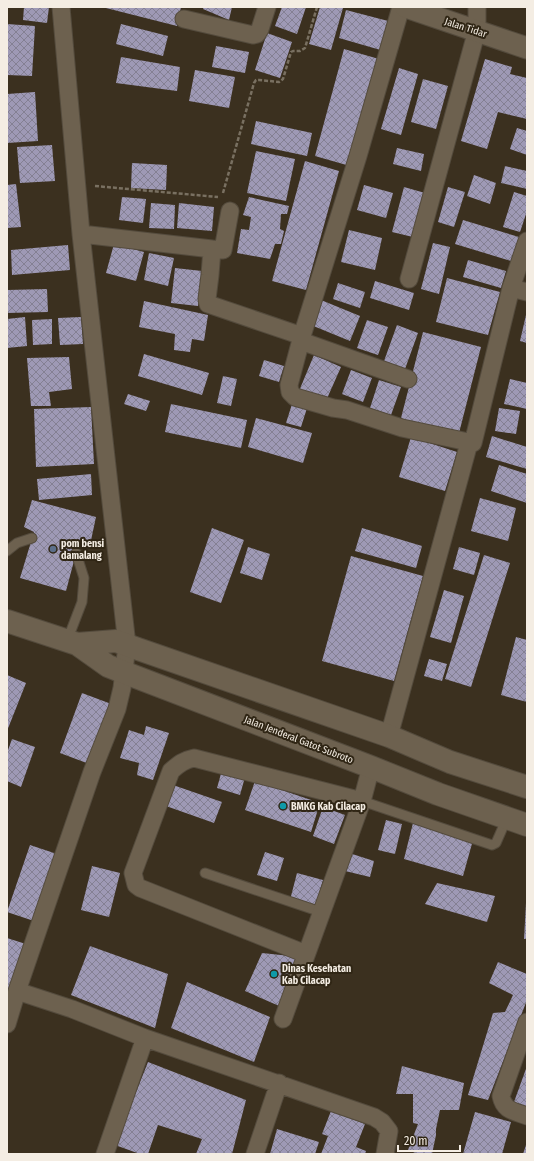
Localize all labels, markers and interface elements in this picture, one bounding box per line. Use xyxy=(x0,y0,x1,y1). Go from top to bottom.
street label: Jalan Tidar xyxy=(443,16,489,41)
place label: pom bensi damalang xyxy=(61,538,105,562)
marker: pom bensi damalang xyxy=(48,544,58,554)
street label: Jalan Jenderal Gatot Subroto xyxy=(242,714,355,766)
marker: BMKG Kab Cilacap xyxy=(278,801,288,811)
place label: BMKG Kab Cilacap xyxy=(291,801,366,813)
place label: Dinas Kesehatan Kab Cilacap xyxy=(282,963,351,987)
marker: Dinas Kesehatan Kab Cilacap xyxy=(269,969,279,979)
scale bar xyxy=(398,1127,460,1153)
text: 20 m xyxy=(404,1134,428,1148)

